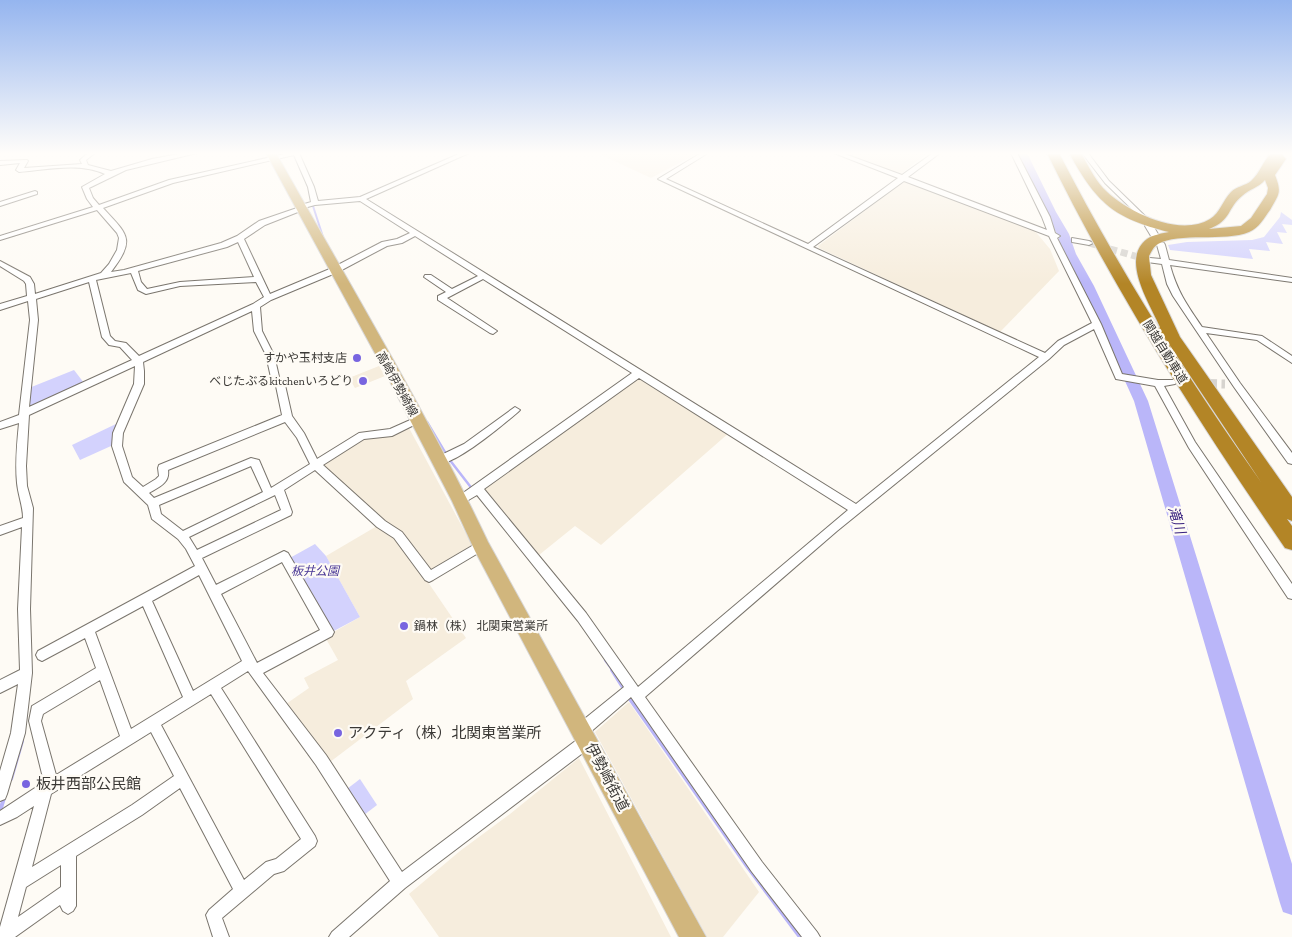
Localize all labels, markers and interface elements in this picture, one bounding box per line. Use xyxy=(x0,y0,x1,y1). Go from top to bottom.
street label: 関越自動車道 xyxy=(1140,318,1190,386)
street label: 高崎伊勢崎線 xyxy=(373,349,421,419)
place label: すかや玉村支店 xyxy=(263,351,347,365)
marker: すかや玉村支店 xyxy=(351,352,363,364)
place label: べじたぶるkitchenいろどり xyxy=(209,374,353,388)
marker: べじたぶるkitchenいろどり xyxy=(357,375,369,387)
water label: 滝川 xyxy=(1165,504,1189,538)
park label: 板井公園 xyxy=(291,564,341,578)
place label: 鍋林（株） 北関東営業所 xyxy=(414,619,548,633)
marker: 鍋林（株） 北関東営業所 xyxy=(398,620,410,632)
place label: アクティ（株）北関東営業所 xyxy=(348,724,541,741)
marker: アクティ（株）北関東営業所 xyxy=(332,727,344,739)
street label: 伊勢崎街道 xyxy=(582,740,632,814)
place label: 板井西部公民館 xyxy=(36,775,141,792)
marker: 板井西部公民館 xyxy=(20,778,32,790)

